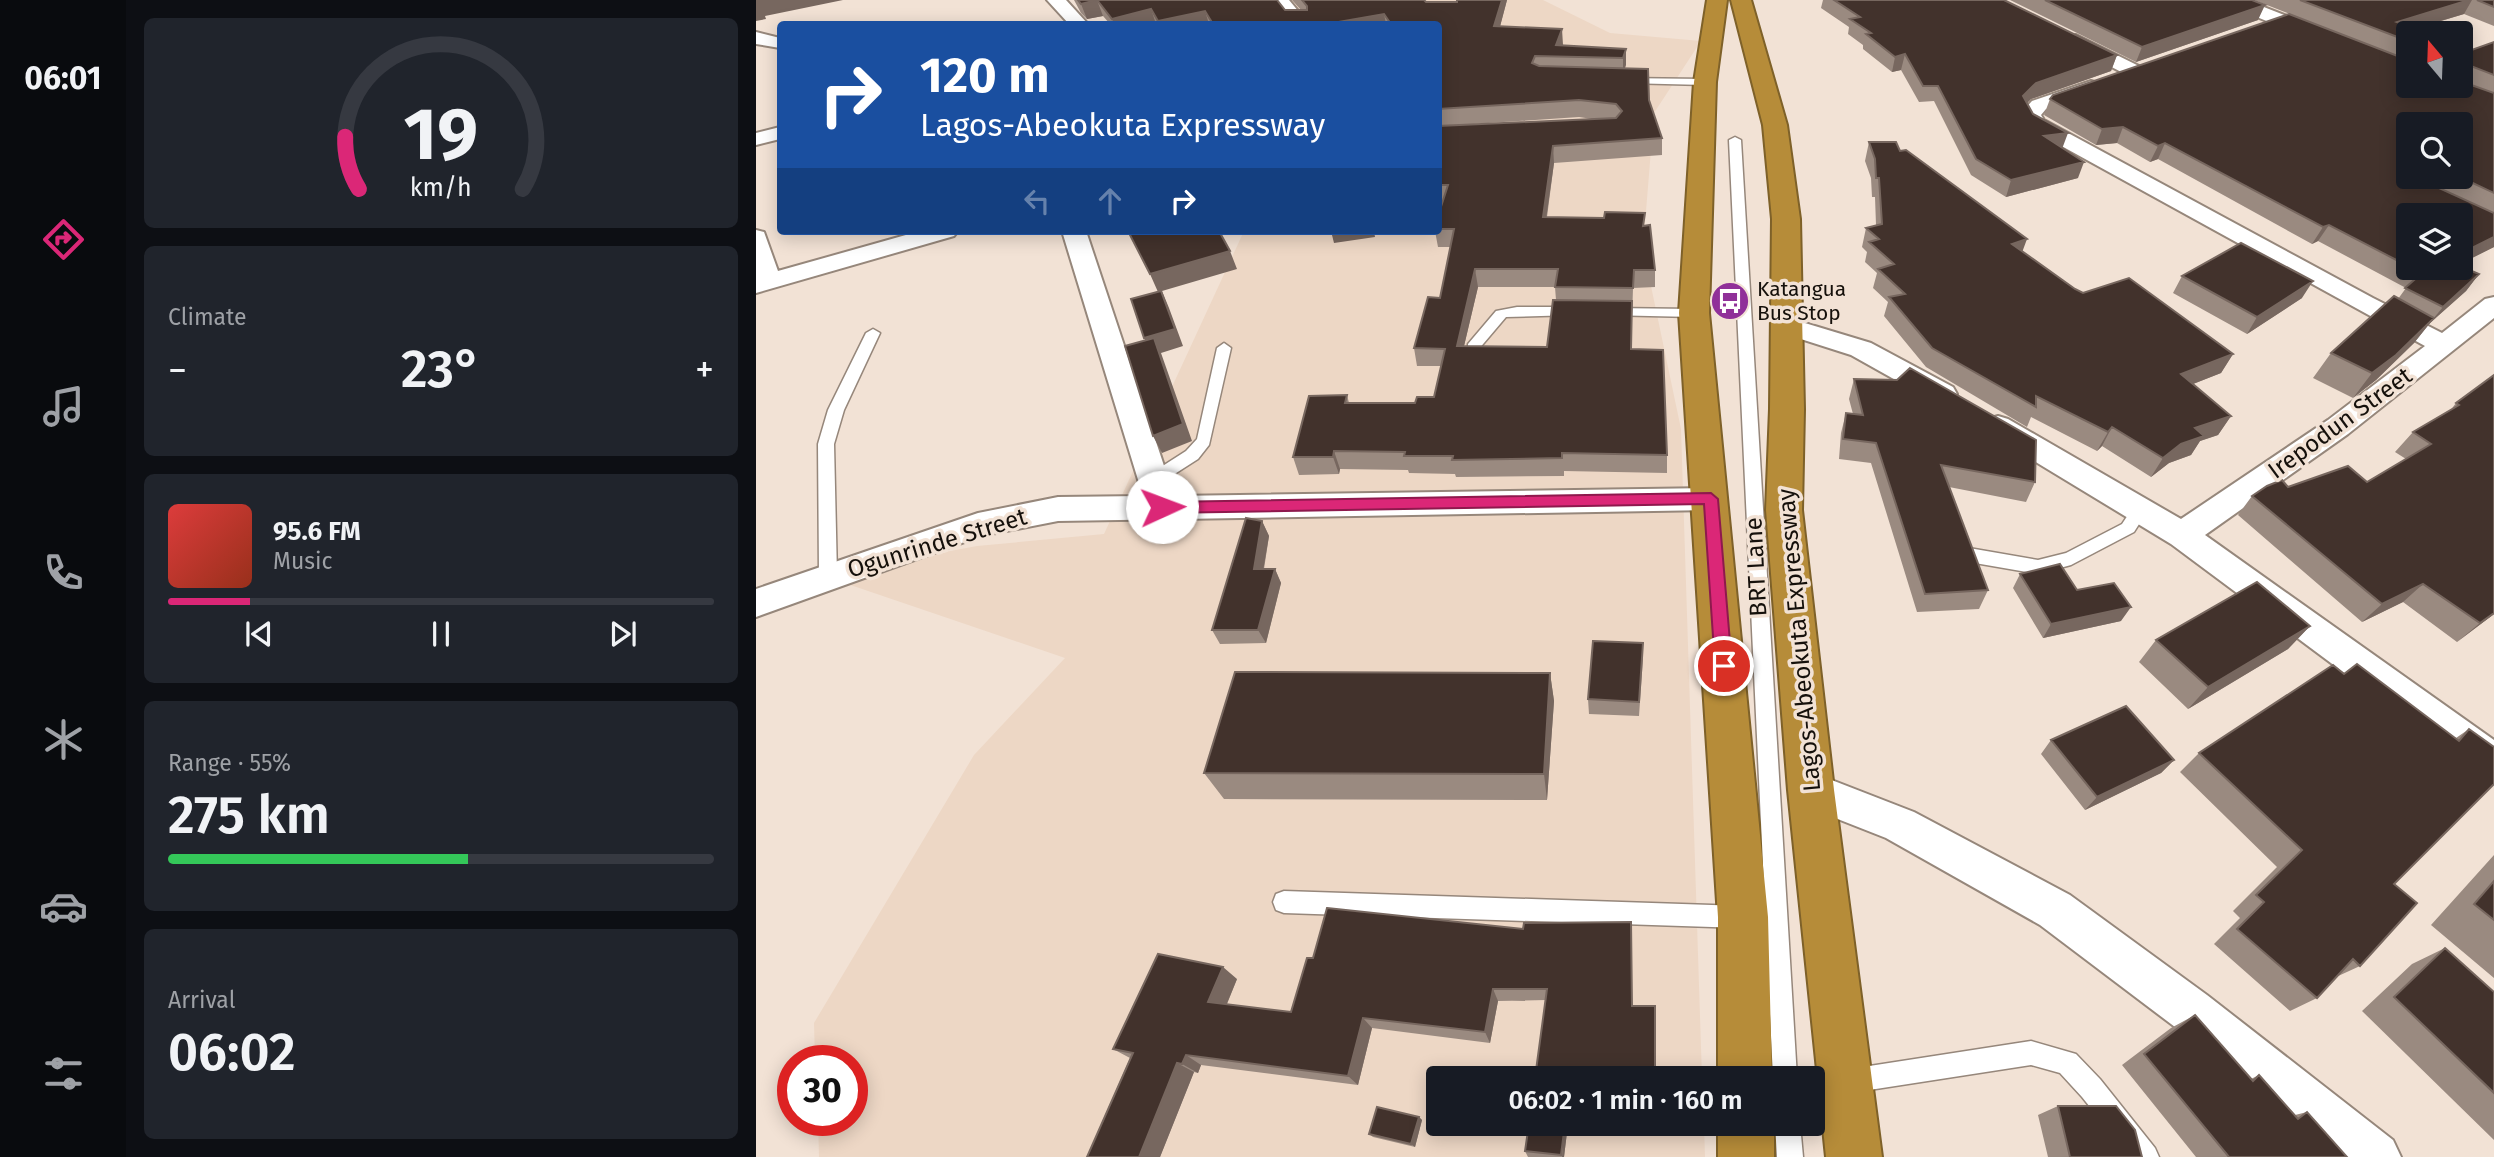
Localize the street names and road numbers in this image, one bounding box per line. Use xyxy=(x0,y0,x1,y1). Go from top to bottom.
street label: Irepodun Street xyxy=(2263,361,2418,485)
street label: Lagos-Abeokuta Expressway xyxy=(1772,487,1826,793)
street label: Ogunrinde Street xyxy=(844,502,1030,584)
street label: BRT Lane xyxy=(1739,517,1773,617)

